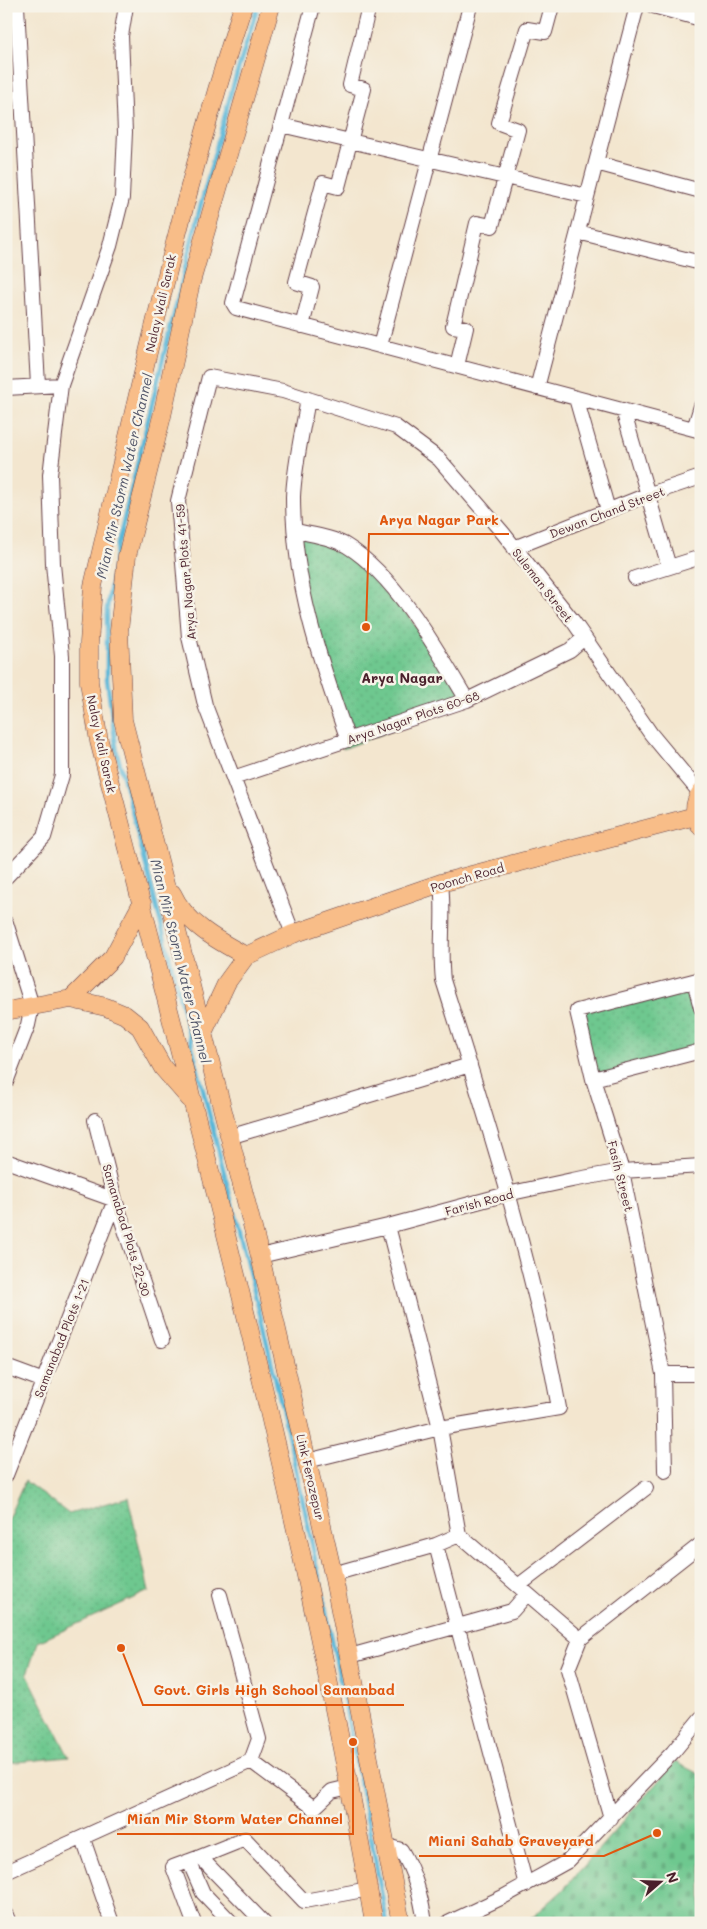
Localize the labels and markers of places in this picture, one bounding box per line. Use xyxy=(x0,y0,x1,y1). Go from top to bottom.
callout: Arya Nagar Park xyxy=(369,505,509,534)
callout: Govt. Girls High School Samanbad xyxy=(143,1676,404,1705)
callout: Mian Mir Storm Water Channel xyxy=(117,1805,353,1834)
callout: Miani Sahab Graveyard xyxy=(419,1827,604,1856)

